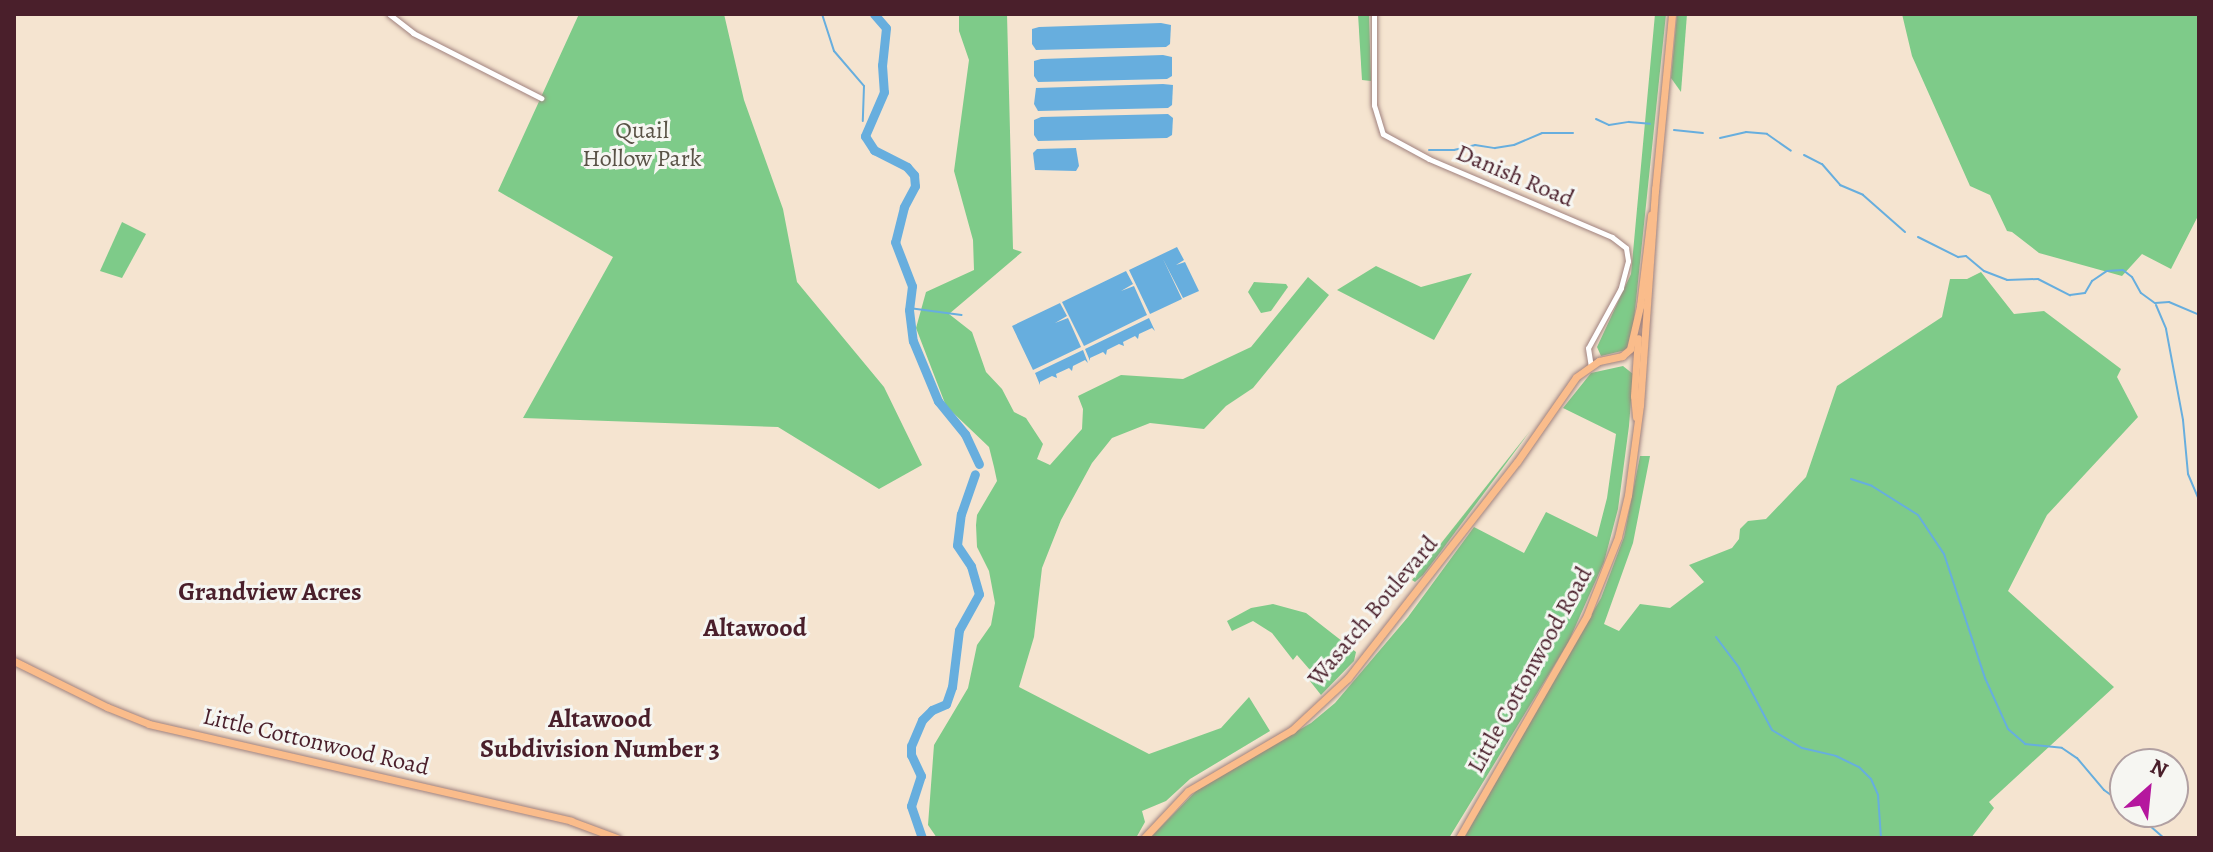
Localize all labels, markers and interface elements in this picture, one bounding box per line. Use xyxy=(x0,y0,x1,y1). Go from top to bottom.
park label: Quail Hollow Park xyxy=(582,117,702,173)
street label: Danish Road xyxy=(1452,138,1578,214)
street label: Wasatch Boulevard xyxy=(1302,530,1444,692)
street label: Little Cottonwood Road xyxy=(1461,562,1599,778)
district label: Grandview Acres xyxy=(178,576,362,608)
district label: Altawood xyxy=(703,612,807,644)
street label: Little Cottonwood Road xyxy=(200,702,432,782)
district label: Altawood Subdivision Number 3 xyxy=(480,703,720,764)
north arrow xyxy=(2109,748,2189,828)
text: N xyxy=(2145,751,2173,785)

